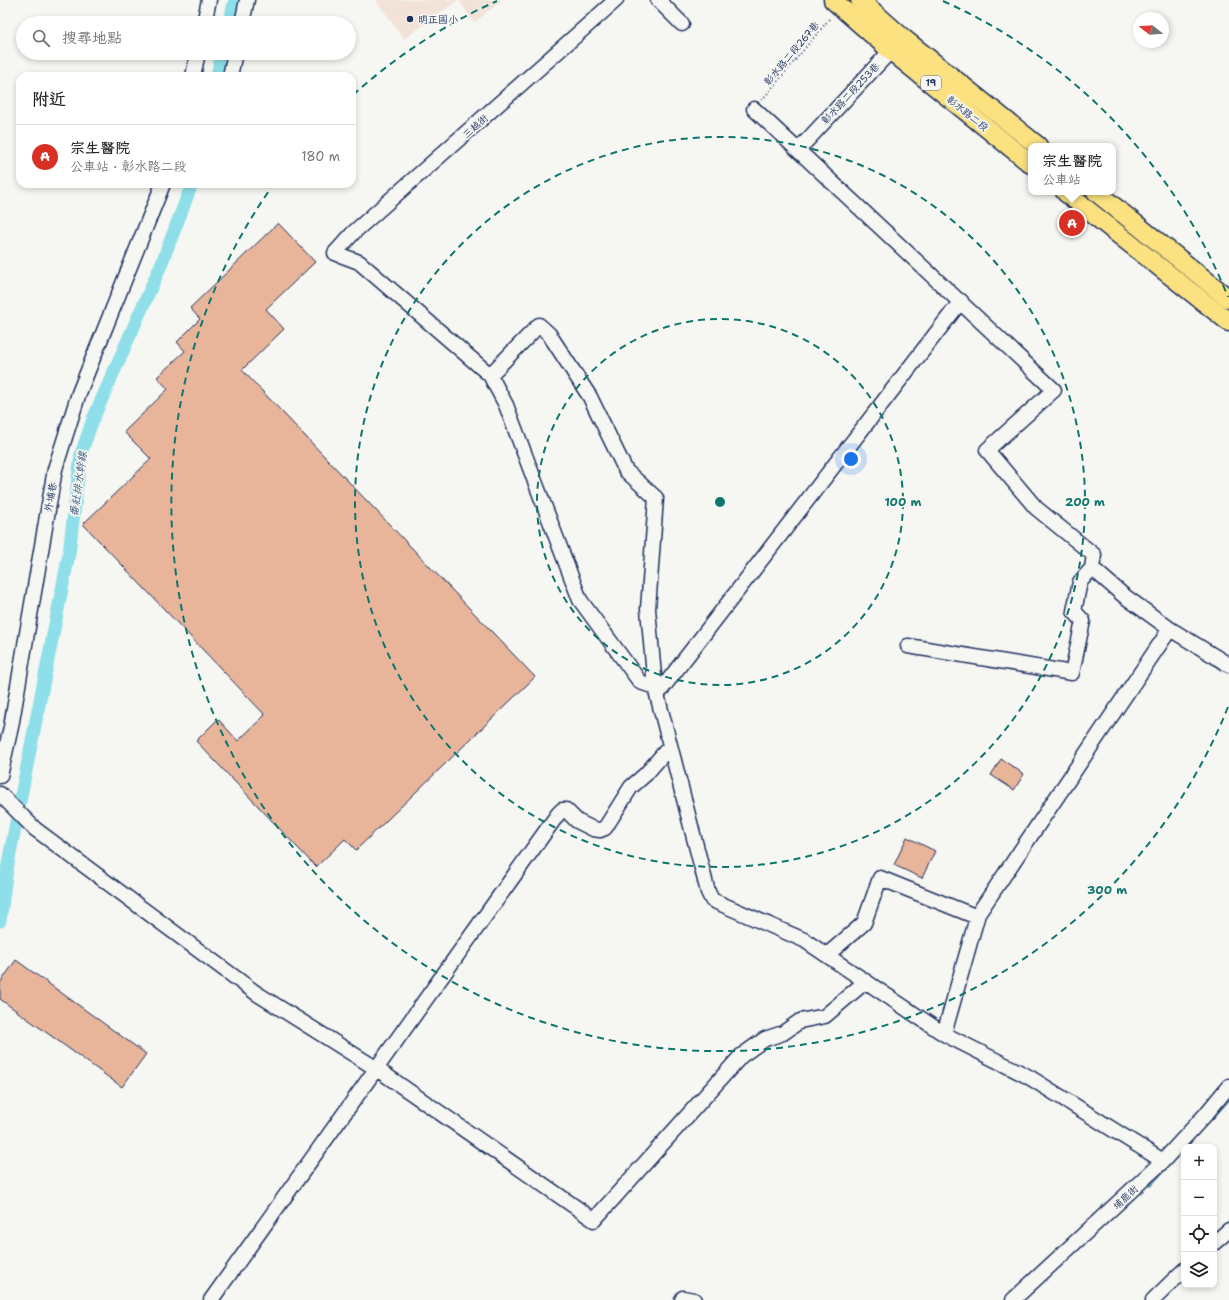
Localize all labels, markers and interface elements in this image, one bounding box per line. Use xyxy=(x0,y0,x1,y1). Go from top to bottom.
north arrow xyxy=(1133,12,1169,48)
place label: 明正國小 xyxy=(418,13,458,26)
marker: 明正國小 xyxy=(405,14,415,24)
search box xyxy=(16,16,356,60)
street label: 彰水路二段267巷 xyxy=(761,18,823,88)
icon: search xyxy=(30,27,52,49)
text: 搜尋地點 xyxy=(62,28,122,48)
street label: 彰水路二段253巷 xyxy=(819,59,883,127)
road number: 19 xyxy=(921,76,941,90)
text: 附近 xyxy=(32,88,66,110)
street label: 彰水路二段 xyxy=(944,93,991,134)
street label: 三越街 xyxy=(460,112,491,141)
text: 宗生醫院 xyxy=(70,138,130,158)
popup xyxy=(1028,143,1116,195)
text: A xyxy=(40,148,50,165)
text: 180 m xyxy=(301,148,340,165)
text: 宗生醫院 xyxy=(1042,151,1102,171)
text: 公車站 · 彰水路二段 xyxy=(70,158,187,175)
text: 公車站 xyxy=(1042,171,1081,188)
pin: A xyxy=(1059,208,1085,238)
water label: 番社排水幹線 xyxy=(66,449,91,518)
your location xyxy=(841,449,861,469)
street label: 外埔巷 xyxy=(41,480,60,513)
text: 100 m xyxy=(885,494,922,510)
text: 200 m xyxy=(1065,494,1105,510)
centre of rings xyxy=(713,495,727,509)
text: 300 m xyxy=(1087,882,1127,898)
map controls xyxy=(1181,1144,1217,1288)
button: + xyxy=(1181,1144,1217,1180)
button: − xyxy=(1181,1180,1217,1216)
street label: 埔鹿街 xyxy=(1110,1182,1141,1212)
button: locate xyxy=(1181,1216,1217,1252)
button: layers xyxy=(1181,1252,1217,1288)

